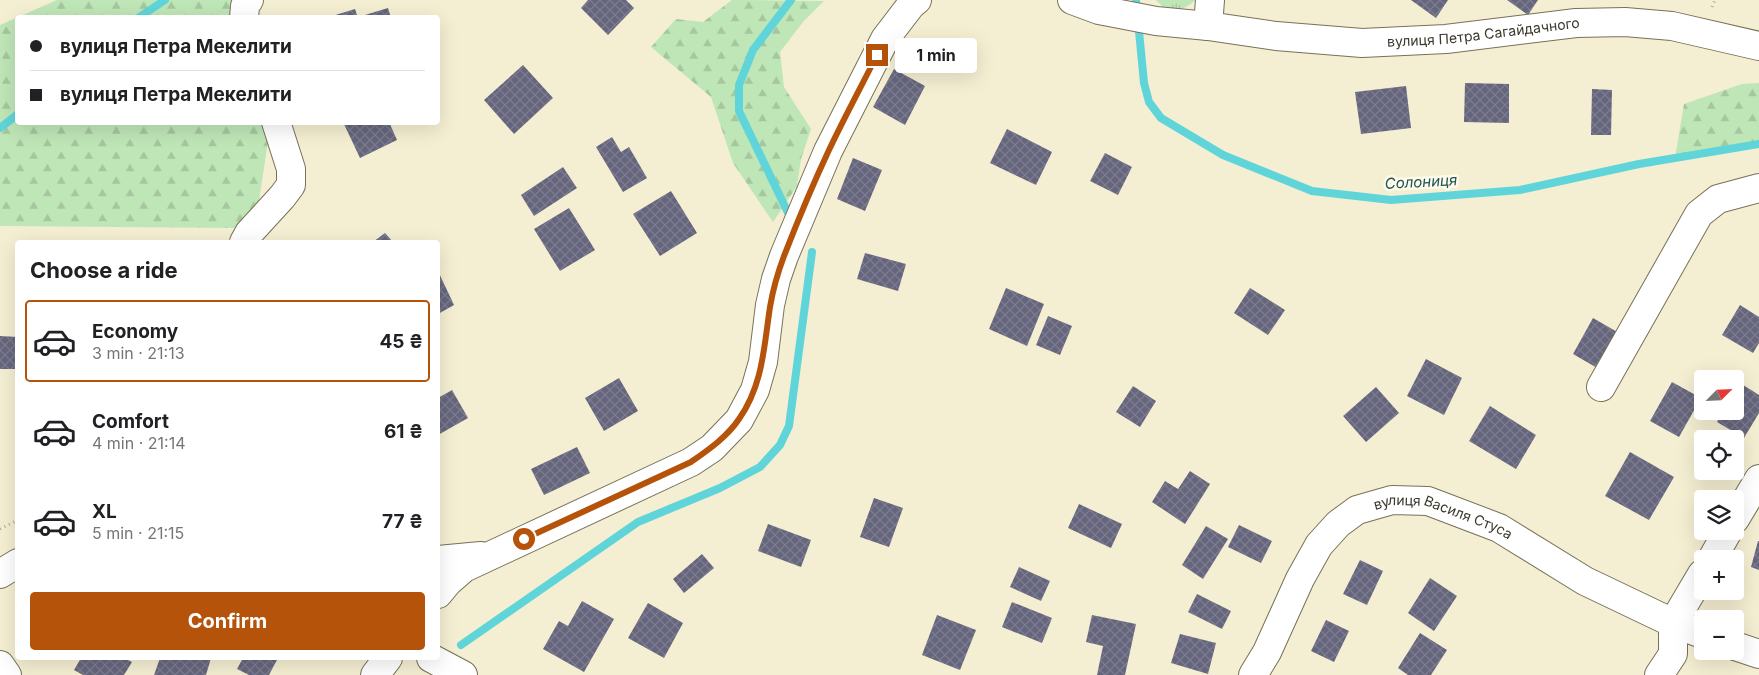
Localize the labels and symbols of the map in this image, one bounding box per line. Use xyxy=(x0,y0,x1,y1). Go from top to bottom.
street label: вулиця Петра Сагайдачного xyxy=(1387,14,1581,50)
callout: 1 min xyxy=(894,38,977,72)
route end xyxy=(866,44,888,66)
water label: Солониця xyxy=(1384,170,1458,193)
north arrow xyxy=(1694,370,1744,420)
street label: вулиця Василя Стуса xyxy=(1371,491,1516,542)
route start xyxy=(513,528,535,550)

